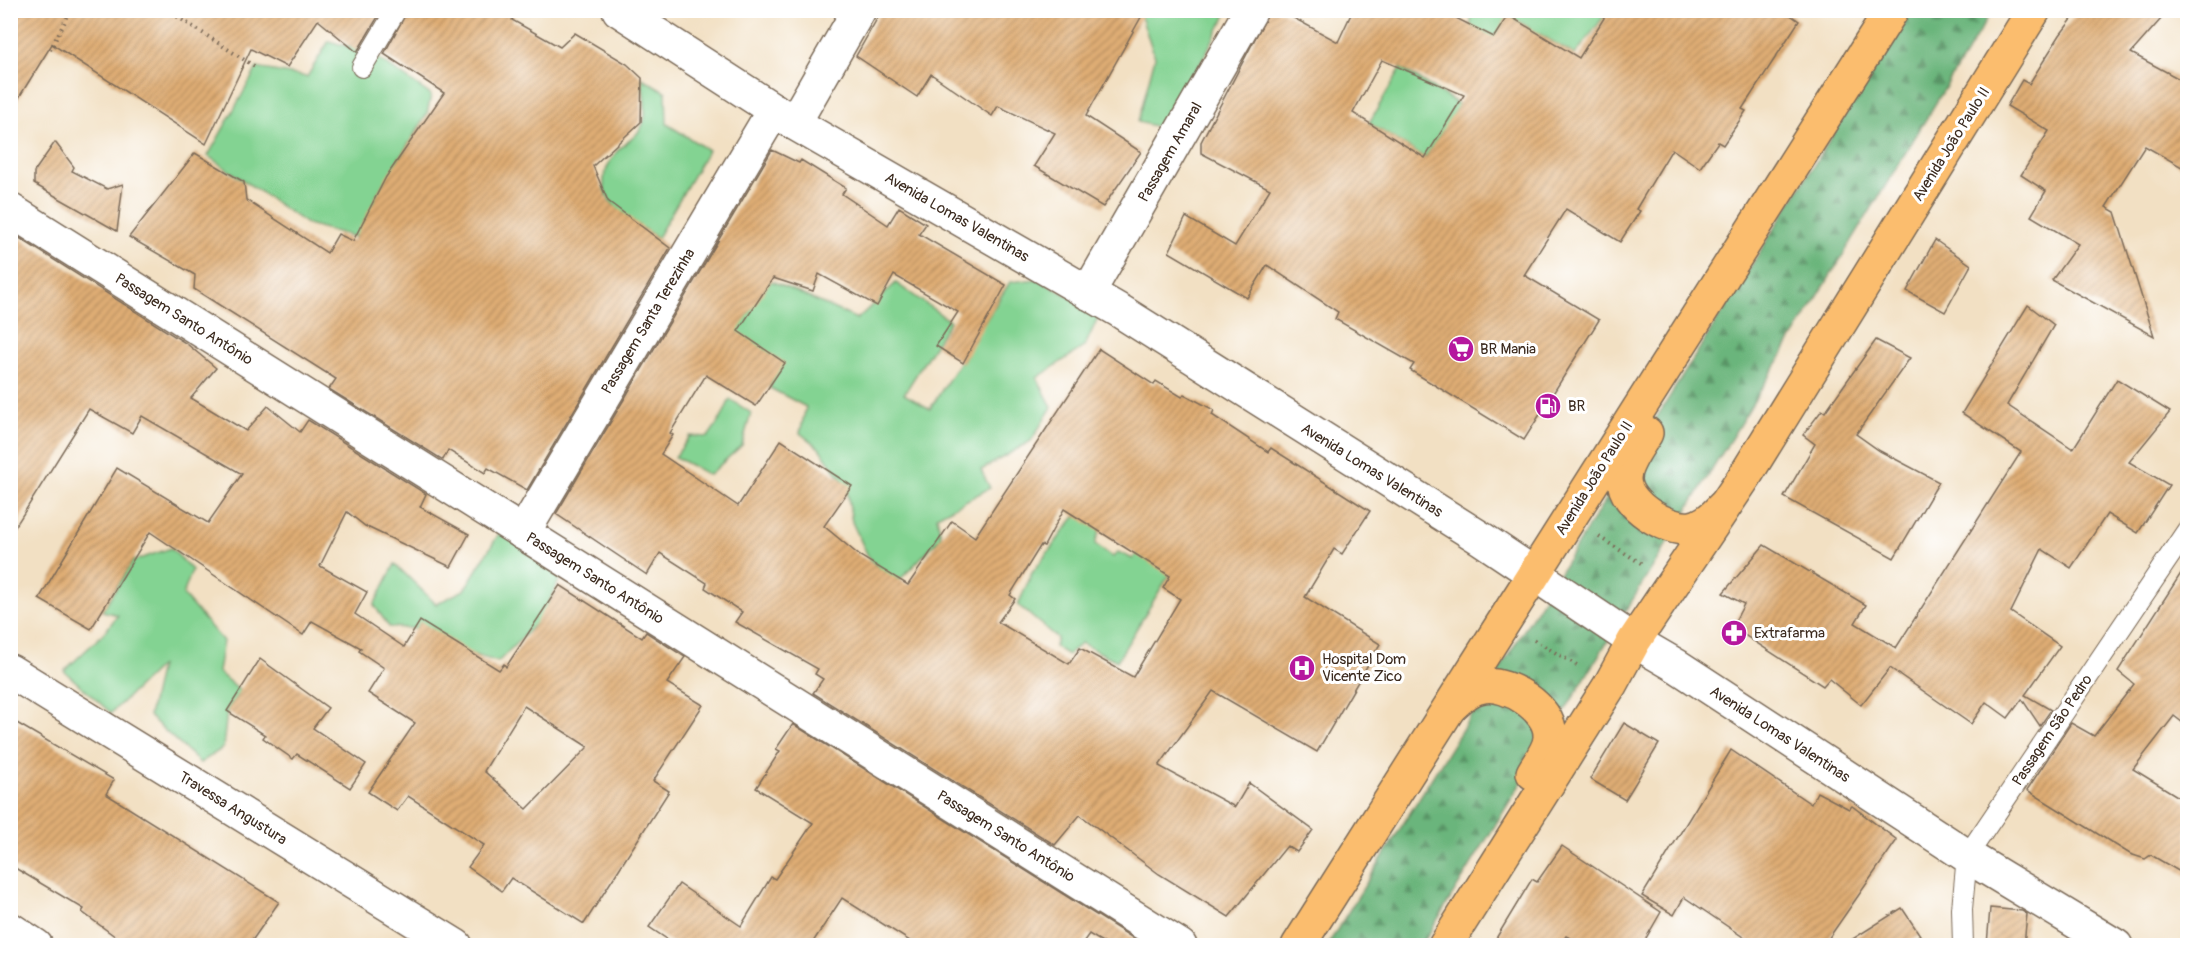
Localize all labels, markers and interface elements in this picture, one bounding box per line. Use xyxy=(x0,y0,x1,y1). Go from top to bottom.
street label: Avenida João Paulo II xyxy=(1909,84,1994,205)
street label: Passagem Amaral xyxy=(1134,99,1207,206)
street label: Avenida Lomas Valentinas xyxy=(881,168,1033,267)
street label: Passagem Santa Terezinha xyxy=(597,245,699,397)
street label: Passagem Santo Antônio xyxy=(111,269,256,370)
supermarket icon: BR Mania xyxy=(1446,334,1476,364)
place label: BR Mania xyxy=(1480,340,1536,359)
fuel station icon: BR xyxy=(1533,391,1563,421)
place label: BR xyxy=(1568,397,1585,416)
street label: Avenida João Paulo II xyxy=(1552,418,1637,539)
street label: Avenida Lomas Valentinas xyxy=(1297,419,1446,522)
street label: Passagem Santo Antônio xyxy=(522,528,667,629)
pharmacy icon: Extrafarma xyxy=(1719,618,1749,648)
place label: Extrafarma xyxy=(1754,624,1825,643)
place label: Hospital Dom Vicente Zico xyxy=(1322,650,1406,686)
hospital icon: Hospital Dom Vicente Zico xyxy=(1287,653,1317,683)
street label: Passagem São Pedro xyxy=(2008,671,2097,790)
street label: Avenida Lomas Valentinas xyxy=(1706,682,1854,787)
street label: Travessa Angustura xyxy=(175,768,290,849)
street label: Passagem Santo Antônio xyxy=(933,786,1078,887)

